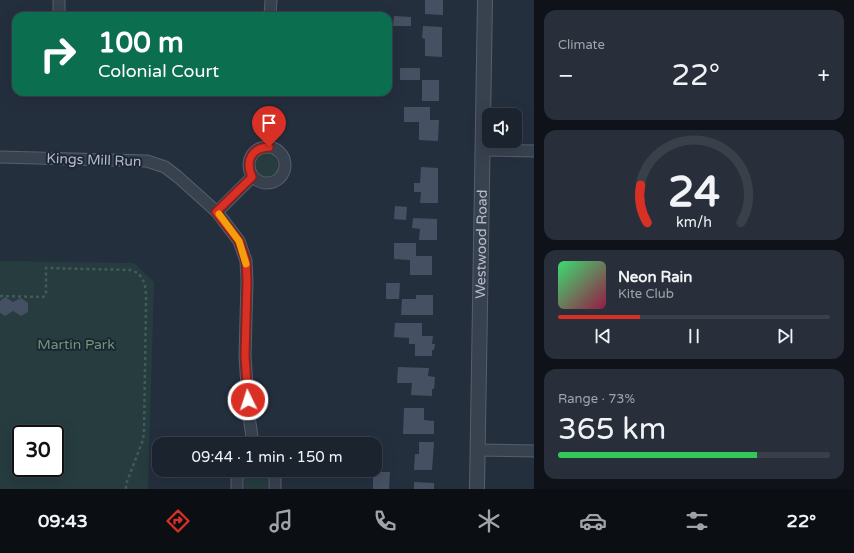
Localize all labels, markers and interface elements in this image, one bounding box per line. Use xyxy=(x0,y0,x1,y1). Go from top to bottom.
text: 100 m xyxy=(98,26,184,60)
icon: right xyxy=(32,28,84,80)
text: Climate xyxy=(558,37,605,53)
text: 22° xyxy=(671,57,720,94)
text: Colonial Court xyxy=(98,60,219,82)
text: − xyxy=(558,63,574,89)
text: + xyxy=(818,63,830,89)
pin xyxy=(252,106,286,147)
map controls xyxy=(482,108,522,148)
button: sound xyxy=(482,108,522,148)
icon: arrive xyxy=(258,112,280,134)
street label: Kings Mill Run xyxy=(46,150,142,170)
text: 24 xyxy=(668,167,720,217)
street label: Westwood Road xyxy=(472,189,490,299)
text: km/h xyxy=(676,213,712,230)
text: Neon Rain xyxy=(618,268,692,286)
text: Kite Club xyxy=(618,286,674,302)
icon: previous xyxy=(592,325,614,347)
icon: pause xyxy=(683,325,705,347)
icon: next xyxy=(774,325,796,347)
park label: Martin Park xyxy=(37,336,115,353)
position arrow xyxy=(227,379,269,421)
text: Range · 73% xyxy=(558,391,635,407)
text: 365 km xyxy=(558,411,666,448)
speed limit sign: 30 xyxy=(12,425,64,477)
text: 09:44 · 1 min · 150 m xyxy=(192,448,342,466)
icon: directions xyxy=(164,507,192,535)
icon: music xyxy=(267,507,295,535)
icon: phone xyxy=(371,507,399,535)
icon: climate xyxy=(475,507,503,535)
icon: car xyxy=(579,507,607,535)
icon: filters xyxy=(683,507,711,535)
text: 09:43 xyxy=(38,510,88,532)
text: 22° xyxy=(787,510,816,532)

